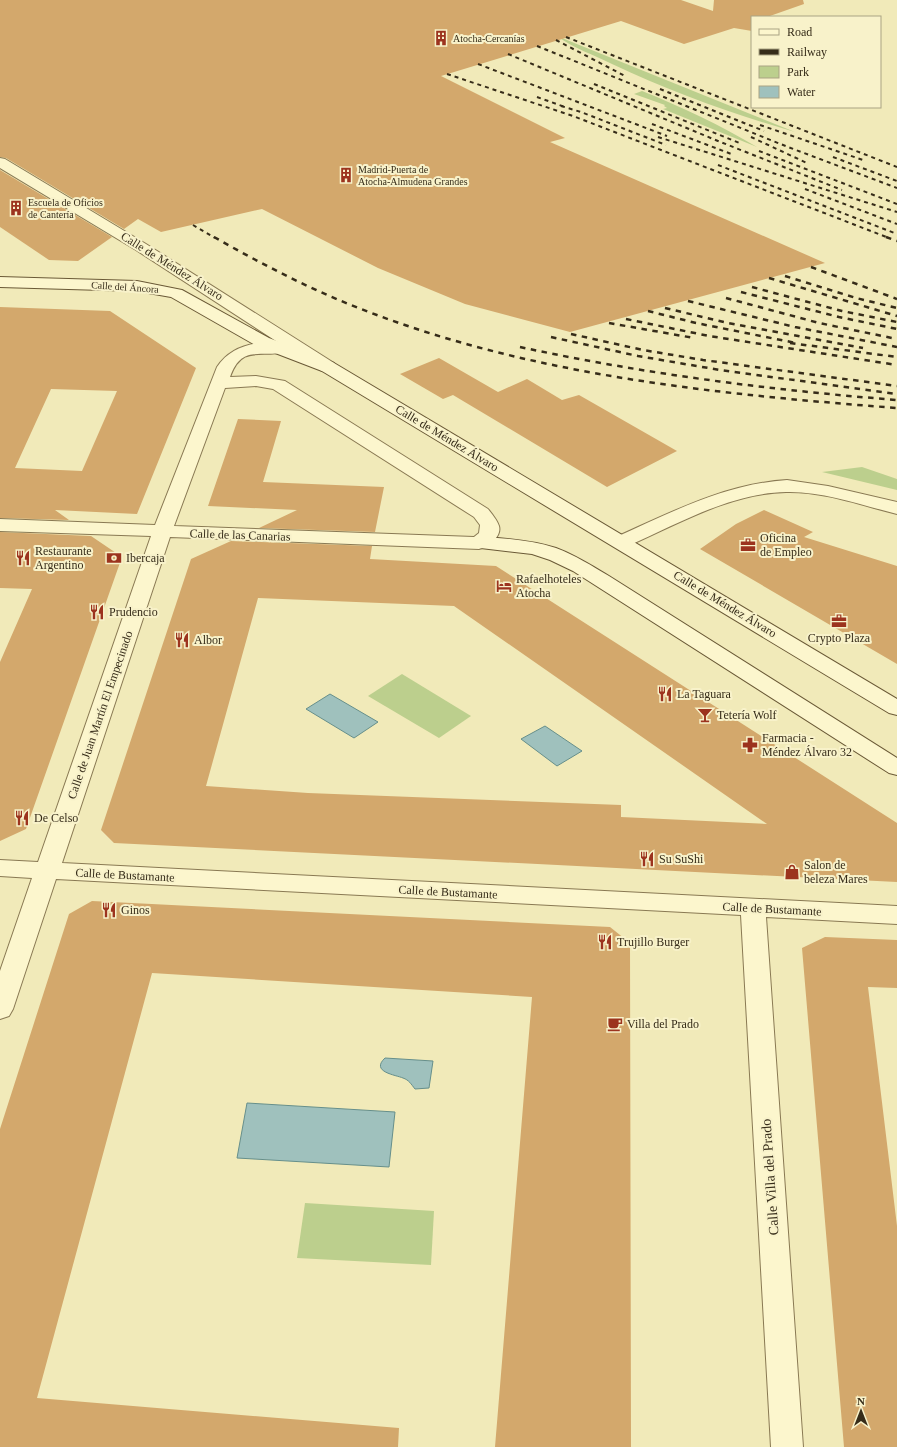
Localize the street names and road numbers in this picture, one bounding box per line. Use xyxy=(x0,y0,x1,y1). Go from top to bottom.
street label: Calle de Méndez Álvaro xyxy=(118,229,226,303)
street label: Calle del Áncora xyxy=(91,279,160,295)
street label: Calle de Méndez Álvaro xyxy=(393,402,501,474)
street label: Calle de las Canarias xyxy=(189,526,291,544)
street label: Calle de Méndez Álvaro xyxy=(671,568,779,640)
street label: Calle de Juan Martín El Empecinado xyxy=(65,629,135,801)
street label: Calle de Bustamante xyxy=(75,865,175,885)
street label: Calle de Bustamante xyxy=(398,882,498,902)
street label: Calle de Bustamante xyxy=(722,899,822,919)
street label: Calle Villa del Prado xyxy=(758,1118,782,1236)

